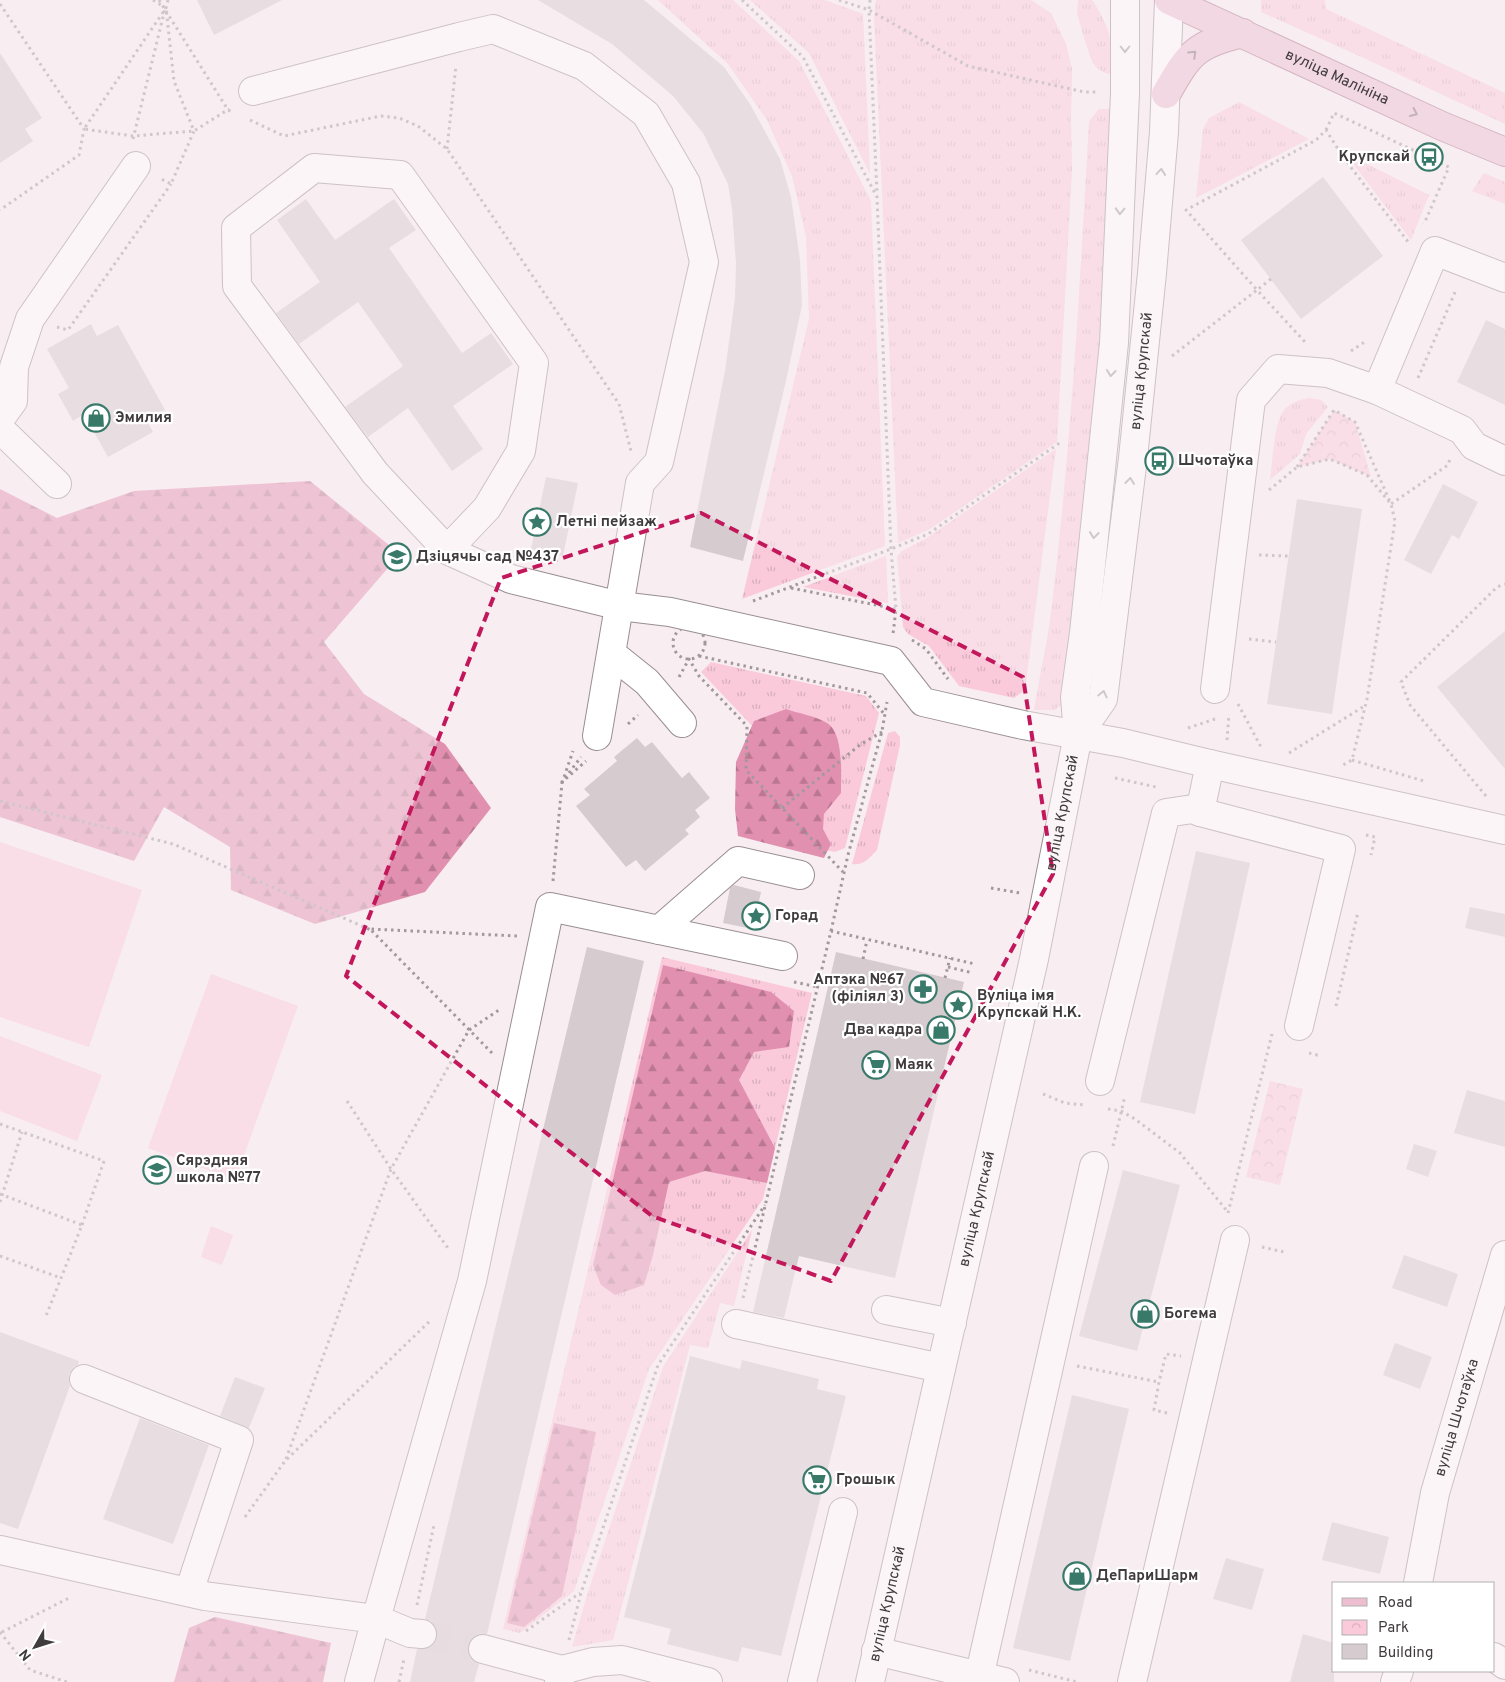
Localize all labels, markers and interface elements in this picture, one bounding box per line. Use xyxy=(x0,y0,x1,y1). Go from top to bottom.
one-way arrow xyxy=(1120,45,1130,53)
street label: вуліца Малініна xyxy=(1282,45,1392,110)
one-way arrow xyxy=(1187,51,1196,60)
one-way arrow xyxy=(1409,106,1418,117)
bus stop icon: Крупскай xyxy=(1414,142,1444,172)
place label: Крупскай xyxy=(1338,148,1410,167)
one-way arrow xyxy=(1155,168,1166,176)
one-way arrow xyxy=(1115,207,1126,215)
street label: вуліца Крупскай xyxy=(1126,311,1157,431)
one-way arrow xyxy=(1106,370,1117,378)
shop icon: Эмилия xyxy=(81,403,111,433)
place label: Эмилия xyxy=(115,409,172,428)
bus stop icon: Шчотаўка xyxy=(1144,446,1174,476)
place label: Шчотаўка xyxy=(1178,452,1253,471)
one-way arrow xyxy=(1124,476,1135,484)
place icon: Летні пейзаж xyxy=(522,507,552,537)
place label: Летні пейзаж xyxy=(556,513,657,532)
one-way arrow xyxy=(1089,531,1100,539)
school or university icon: Дзіцячы сад №437 xyxy=(382,542,412,572)
place label: Дзіцячы сад №437 xyxy=(416,548,559,567)
one-way arrow xyxy=(1097,689,1107,698)
street label: вуліца Крупскай xyxy=(1042,753,1083,873)
place icon: Горад xyxy=(741,901,771,931)
place label: Горад xyxy=(775,907,818,926)
place label: Аптэка №67 (філіял 3) xyxy=(813,971,904,1007)
pharmacy icon: Аптэка №67 (філіял 3) xyxy=(908,974,938,1004)
place label: Вуліца імя Крупскай Н.К. xyxy=(977,987,1081,1023)
place icon: Вуліца імя Крупскай Н.К. xyxy=(943,990,973,1020)
shop icon: Два кадра xyxy=(926,1015,956,1045)
place label: Два кадра xyxy=(844,1021,922,1040)
supermarket icon: Маяк xyxy=(861,1050,891,1080)
place label: Маяк xyxy=(895,1056,933,1075)
street label: вуліца Крупскай xyxy=(955,1149,1000,1269)
place label: Сярэдняя школа №77 xyxy=(176,1152,261,1188)
school or university icon: Сярэдняя школа №77 xyxy=(142,1155,172,1185)
shop icon: Богема xyxy=(1130,1299,1160,1329)
place label: Богема xyxy=(1164,1305,1217,1324)
street label: вуліца Шчотаўка xyxy=(1431,1357,1483,1479)
supermarket icon: Грошык xyxy=(802,1465,832,1495)
place label: Грошык xyxy=(836,1471,896,1490)
street label: вуліца Крупскай xyxy=(865,1544,910,1664)
shop icon: ДеПариШарм xyxy=(1062,1561,1092,1591)
place label: ДеПариШарм xyxy=(1096,1567,1198,1586)
legend xyxy=(1332,1582,1495,1672)
text: Road xyxy=(1378,1594,1413,1613)
text: Park xyxy=(1378,1619,1409,1638)
north arrow xyxy=(10,1622,60,1672)
text: Building xyxy=(1378,1644,1433,1663)
text: N xyxy=(16,1645,36,1663)

